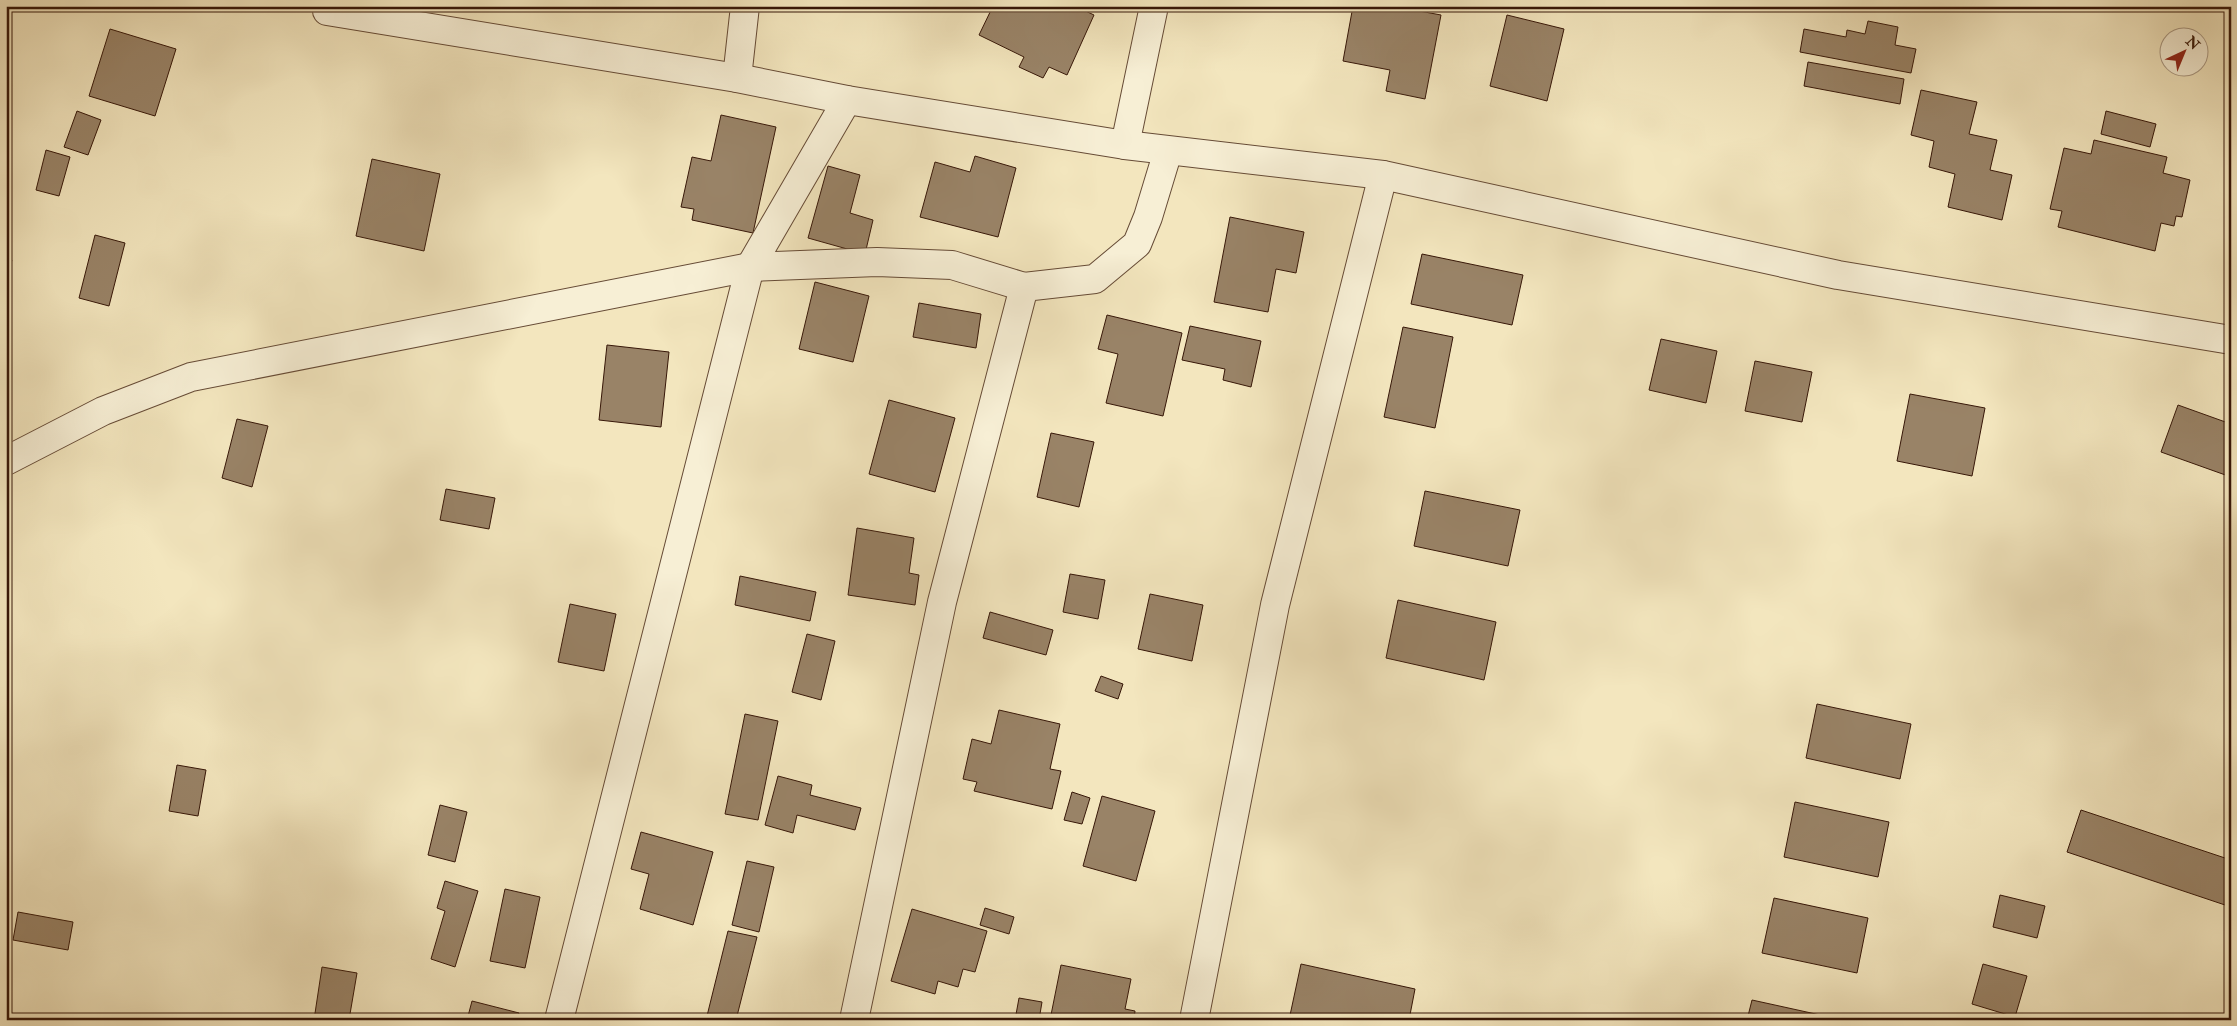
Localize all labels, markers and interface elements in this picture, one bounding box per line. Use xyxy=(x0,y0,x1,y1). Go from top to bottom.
north arrow xyxy=(2160,28,2210,78)
text: N xyxy=(2182,32,2203,54)

